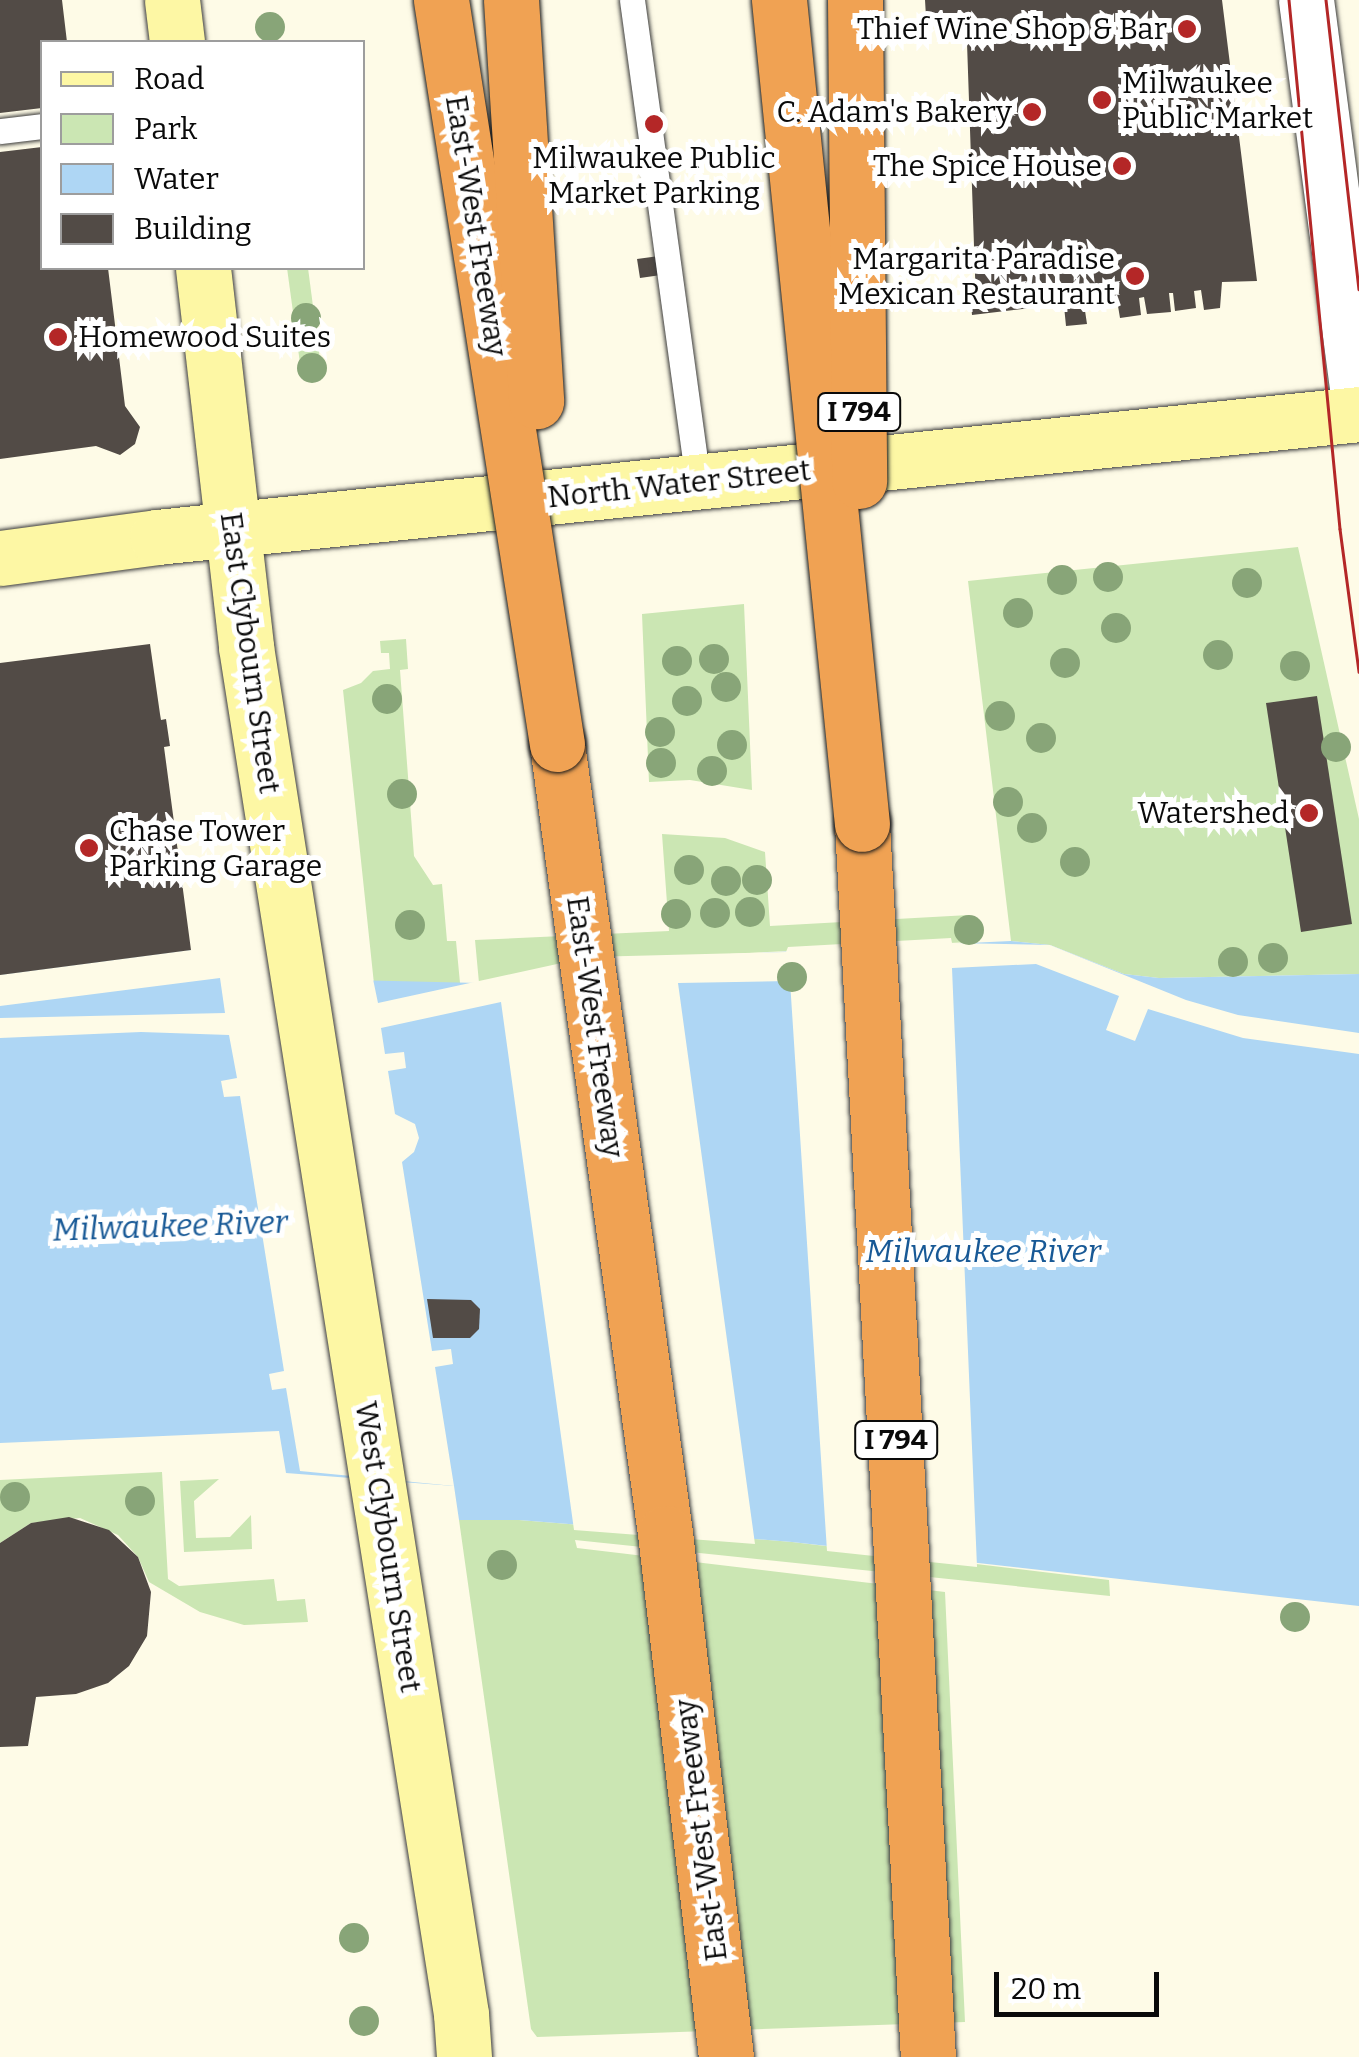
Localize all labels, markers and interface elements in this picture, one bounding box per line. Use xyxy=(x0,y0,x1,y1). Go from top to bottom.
place label: Thief Wine Shop & Bar xyxy=(857,11,1167,47)
marker: Thief Wine Shop & Bar xyxy=(1176,18,1198,40)
legend xyxy=(40,40,365,270)
text: Road xyxy=(134,61,205,97)
place label: Milwaukee Public Market xyxy=(1122,65,1313,136)
marker: Milwaukee Public Market xyxy=(1091,89,1113,111)
street label: East-West Freeway xyxy=(438,93,514,359)
place label: C. Adam's Bakery xyxy=(777,94,1012,130)
marker: C. Adam's Bakery xyxy=(1021,101,1043,123)
text: Park xyxy=(134,111,197,147)
marker: Milwaukee Public Market Parking xyxy=(643,113,665,135)
place label: Milwaukee Public Market Parking xyxy=(532,140,776,210)
place label: The Spice House xyxy=(873,148,1102,184)
marker: The Spice House xyxy=(1111,155,1133,177)
text: Water xyxy=(134,161,219,197)
text: Building xyxy=(134,211,252,247)
place label: Margarita Paradise Mexican Restaurant xyxy=(838,241,1115,312)
marker: Margarita Paradise Mexican Restaurant xyxy=(1124,265,1146,287)
place label: Homewood Suites xyxy=(78,319,331,355)
marker: Homewood Suites xyxy=(47,326,69,348)
road number: I 794 xyxy=(816,389,902,435)
street label: North Water Street xyxy=(546,452,812,516)
street label: East Clybourn Street xyxy=(212,510,288,796)
place label: Watershed xyxy=(1137,795,1289,831)
marker: Watershed xyxy=(1298,802,1320,824)
place label: Chase Tower Parking Garage xyxy=(109,813,322,884)
marker: Chase Tower Parking Garage xyxy=(78,837,100,859)
street label: East-West Freeway xyxy=(559,894,631,1160)
water label: Milwaukee River xyxy=(52,1203,288,1249)
water label: Milwaukee River xyxy=(865,1232,1101,1270)
street label: West Clybourn Street xyxy=(347,1399,429,1695)
road number: I 794 xyxy=(854,1417,938,1463)
street label: East-West Freeway xyxy=(667,1697,735,1963)
scale bar xyxy=(999,1952,1164,2014)
text: 20 m xyxy=(1011,1971,1081,2007)

